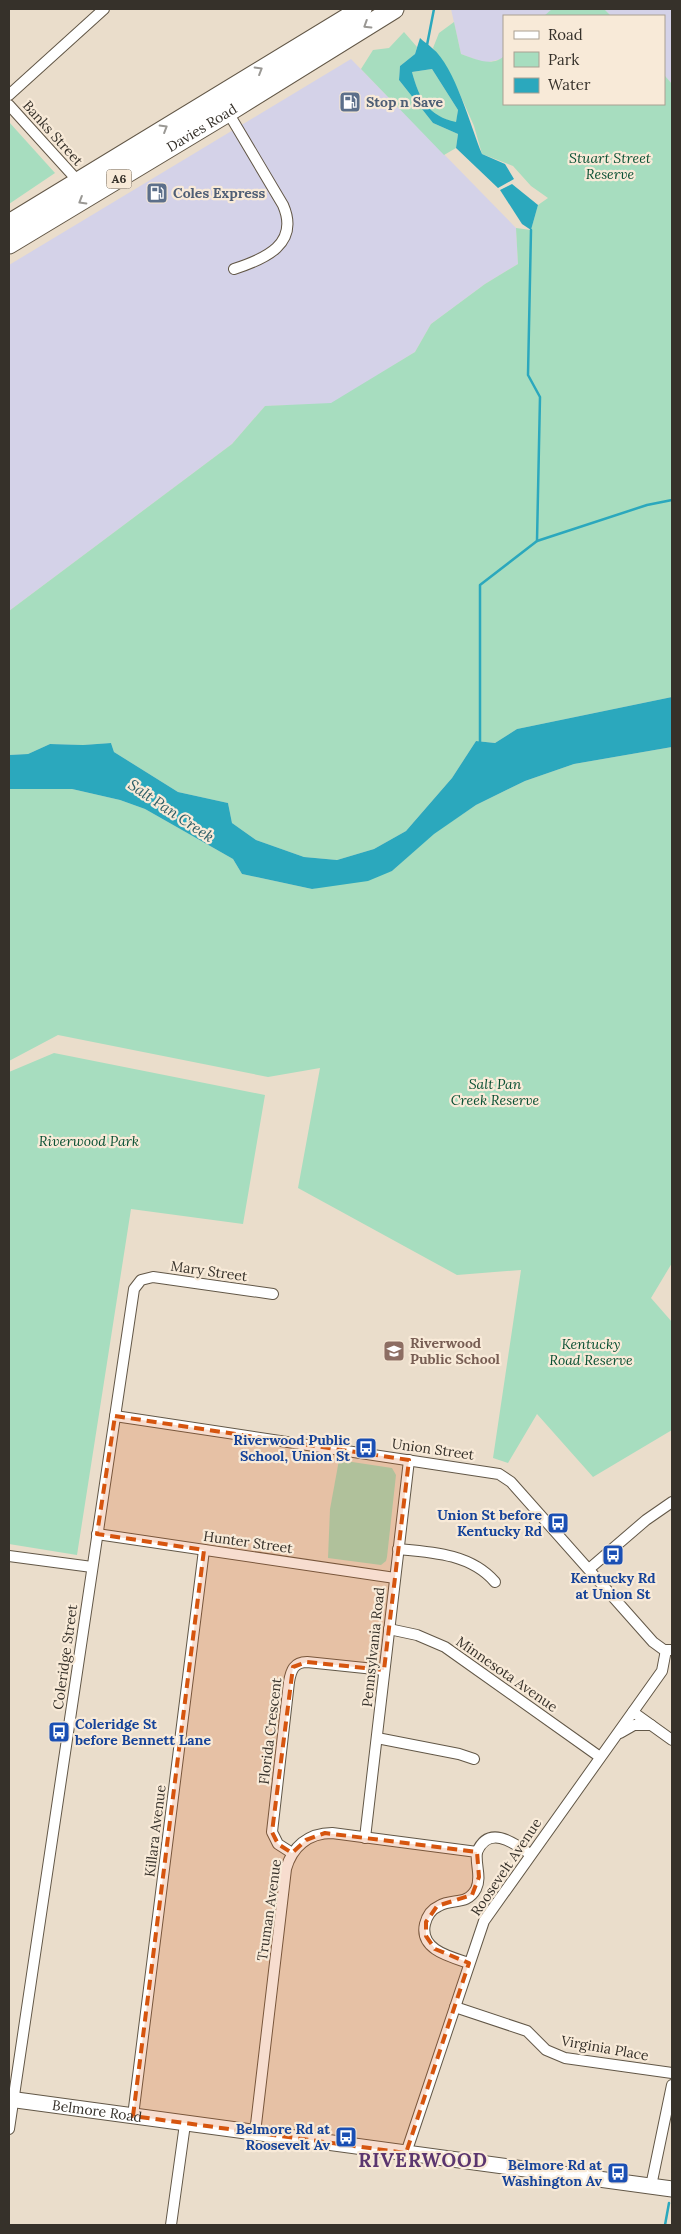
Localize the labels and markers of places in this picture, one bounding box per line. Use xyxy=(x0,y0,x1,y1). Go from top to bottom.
fuel station icon: Stop n Save xyxy=(338,90,362,114)
place label: Stop n Save xyxy=(366,93,444,111)
fuel station icon: Coles Express xyxy=(145,181,169,205)
place label: Coles Express xyxy=(173,184,266,202)
place label: Riverwood Public School xyxy=(410,1334,501,1368)
school or university icon: Riverwood Public School xyxy=(382,1339,406,1363)
place label: Riverwood Public School, Union St xyxy=(233,1431,351,1465)
bus stop icon: Riverwood Public School, Union St xyxy=(354,1436,378,1460)
place label: Union St before Kentucky Rd xyxy=(437,1506,542,1540)
bus stop icon: Union St before Kentucky Rd xyxy=(546,1511,570,1535)
bus stop icon: Kentucky Rd at Union St xyxy=(601,1543,625,1567)
place label: Kentucky Rd at Union St xyxy=(570,1569,656,1603)
place label: Coleridge St before Bennett Lane xyxy=(74,1715,212,1749)
bus stop icon: Coleridge St before Bennett Lane xyxy=(47,1720,71,1744)
place label: Belmore Rd at Roosevelt Av xyxy=(236,2120,330,2154)
bus stop icon: Belmore Rd at Roosevelt Av xyxy=(334,2125,358,2149)
place label: Belmore Rd at Washington Av xyxy=(502,2156,602,2190)
bus stop icon: Belmore Rd at Washington Av xyxy=(606,2161,630,2185)

